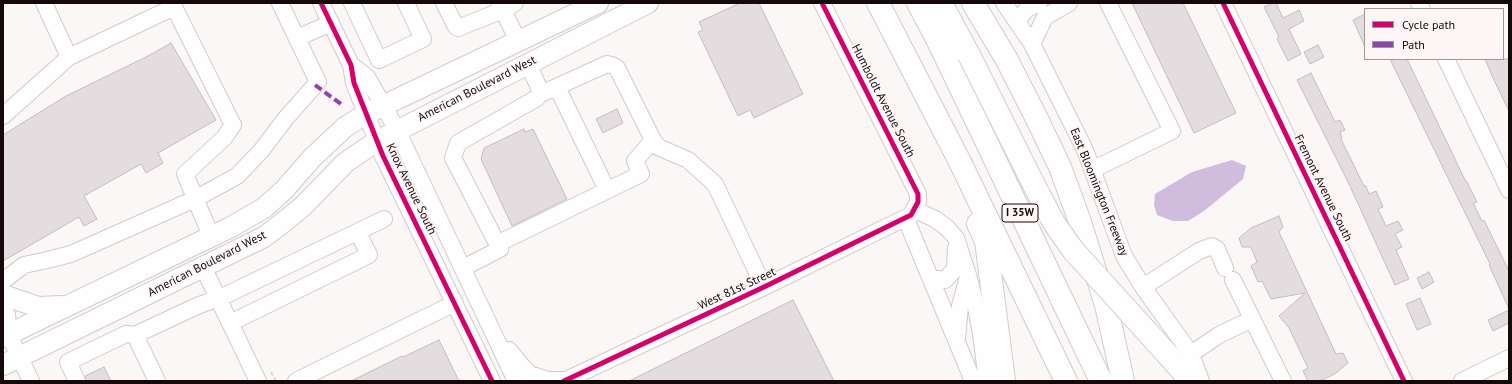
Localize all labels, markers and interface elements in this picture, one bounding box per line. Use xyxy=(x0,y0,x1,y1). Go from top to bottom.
legend xyxy=(1364,8,1504,60)
text: Cycle path xyxy=(1402,17,1455,32)
text: Path xyxy=(1402,37,1425,52)
street label: Humboldt Avenue South xyxy=(848,42,918,160)
street label: American Boulevard West xyxy=(416,53,538,125)
street label: East Bloomington Freeway xyxy=(1067,126,1131,258)
street label: Fremont Avenue South xyxy=(1291,132,1355,244)
street label: Knox Avenue South xyxy=(383,141,439,237)
road number: I 35W xyxy=(1002,204,1038,222)
street label: American Boulevard West xyxy=(146,228,268,300)
street label: West 81st Street xyxy=(696,265,778,313)

